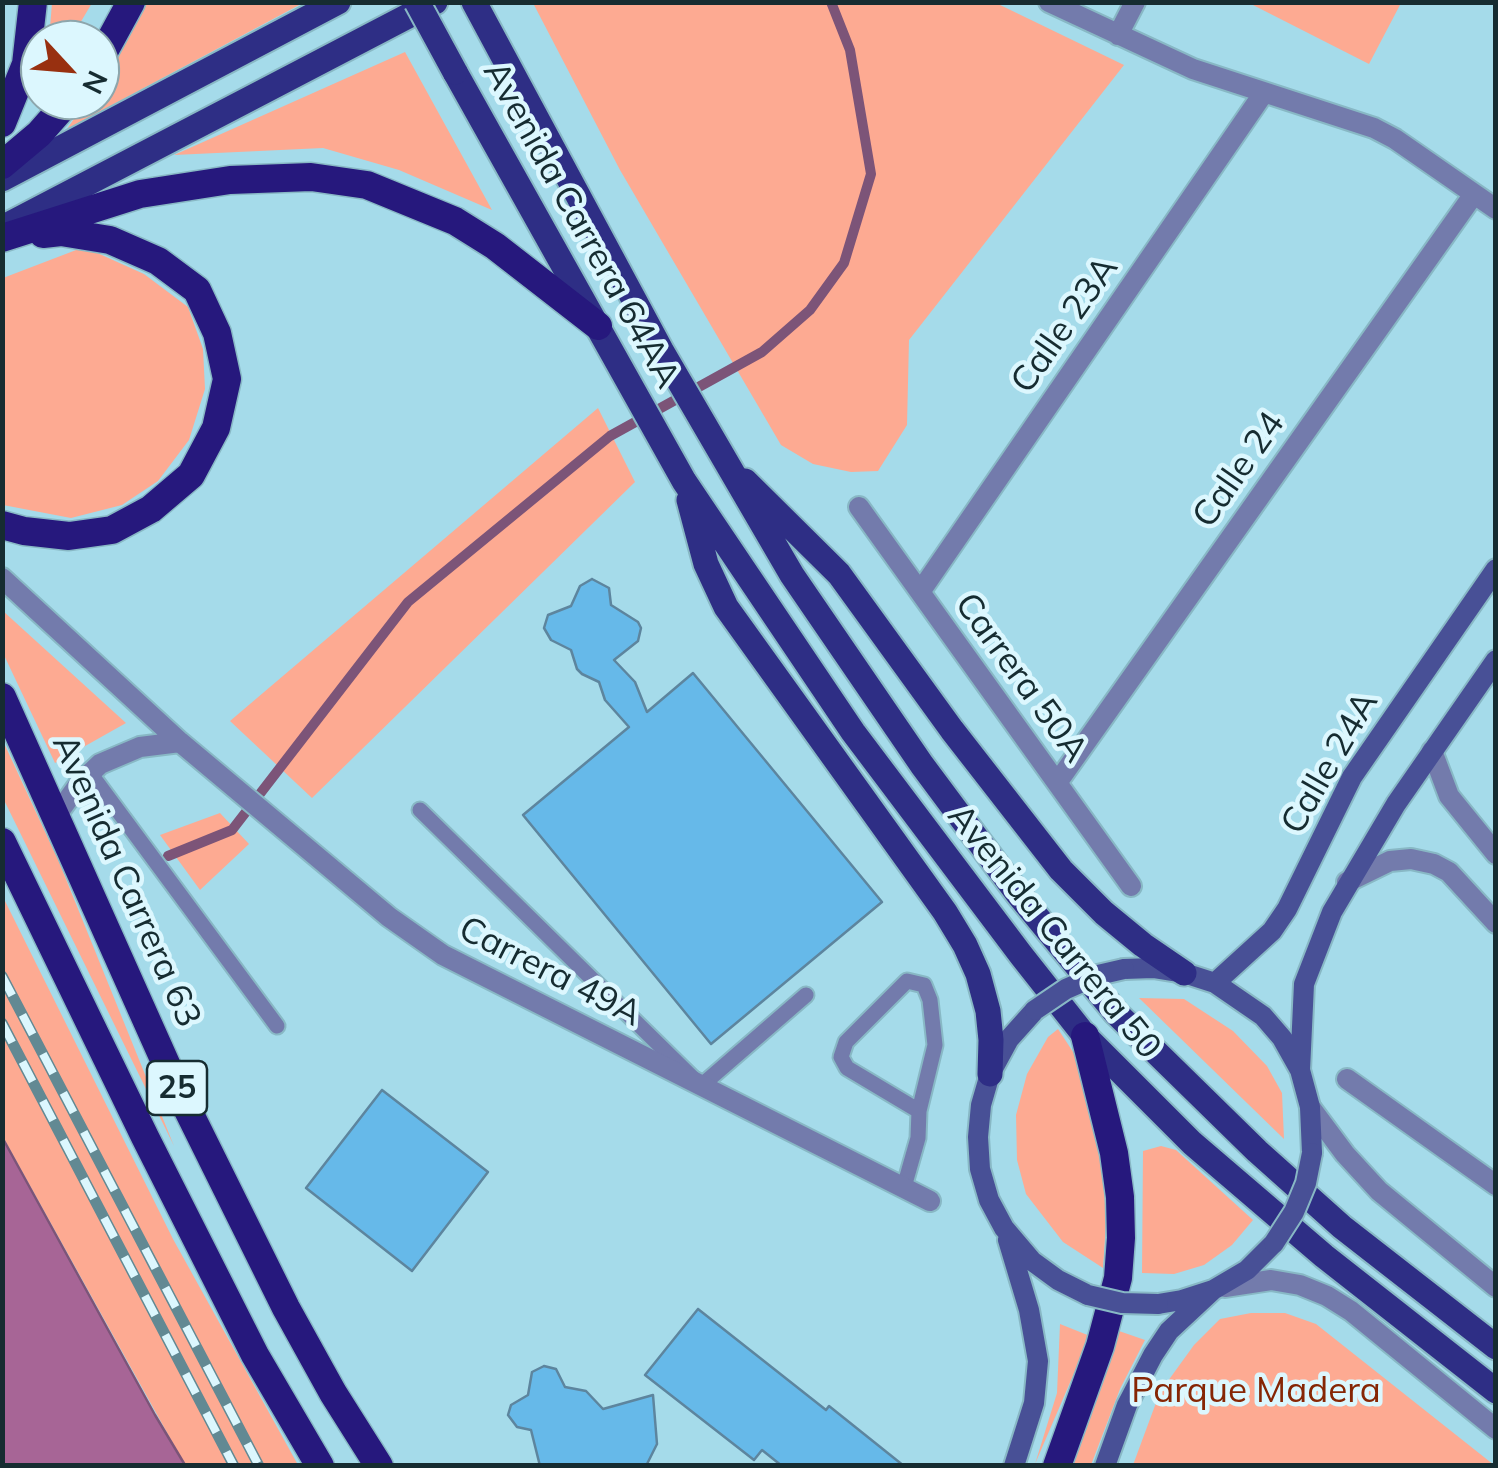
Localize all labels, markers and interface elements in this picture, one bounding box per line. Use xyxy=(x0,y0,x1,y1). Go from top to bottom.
north arrow xyxy=(20,20,120,120)
street label: Avenida Carrera 64AA xyxy=(474,54,688,396)
text: N xyxy=(75,65,116,100)
street label: Calle 23A xyxy=(1003,249,1127,401)
street label: Calle 24 xyxy=(1184,404,1294,536)
street label: Carrera 50A xyxy=(946,585,1096,771)
street label: Calle 24A xyxy=(1273,685,1387,841)
street label: Avenida Carrera 63 xyxy=(43,728,209,1034)
street label: Avenida Carrera 50 xyxy=(938,796,1170,1068)
street label: Carrera 49A xyxy=(452,908,648,1036)
road number: 25 xyxy=(147,1061,207,1115)
park label: Parque Madera xyxy=(1131,1370,1381,1412)

